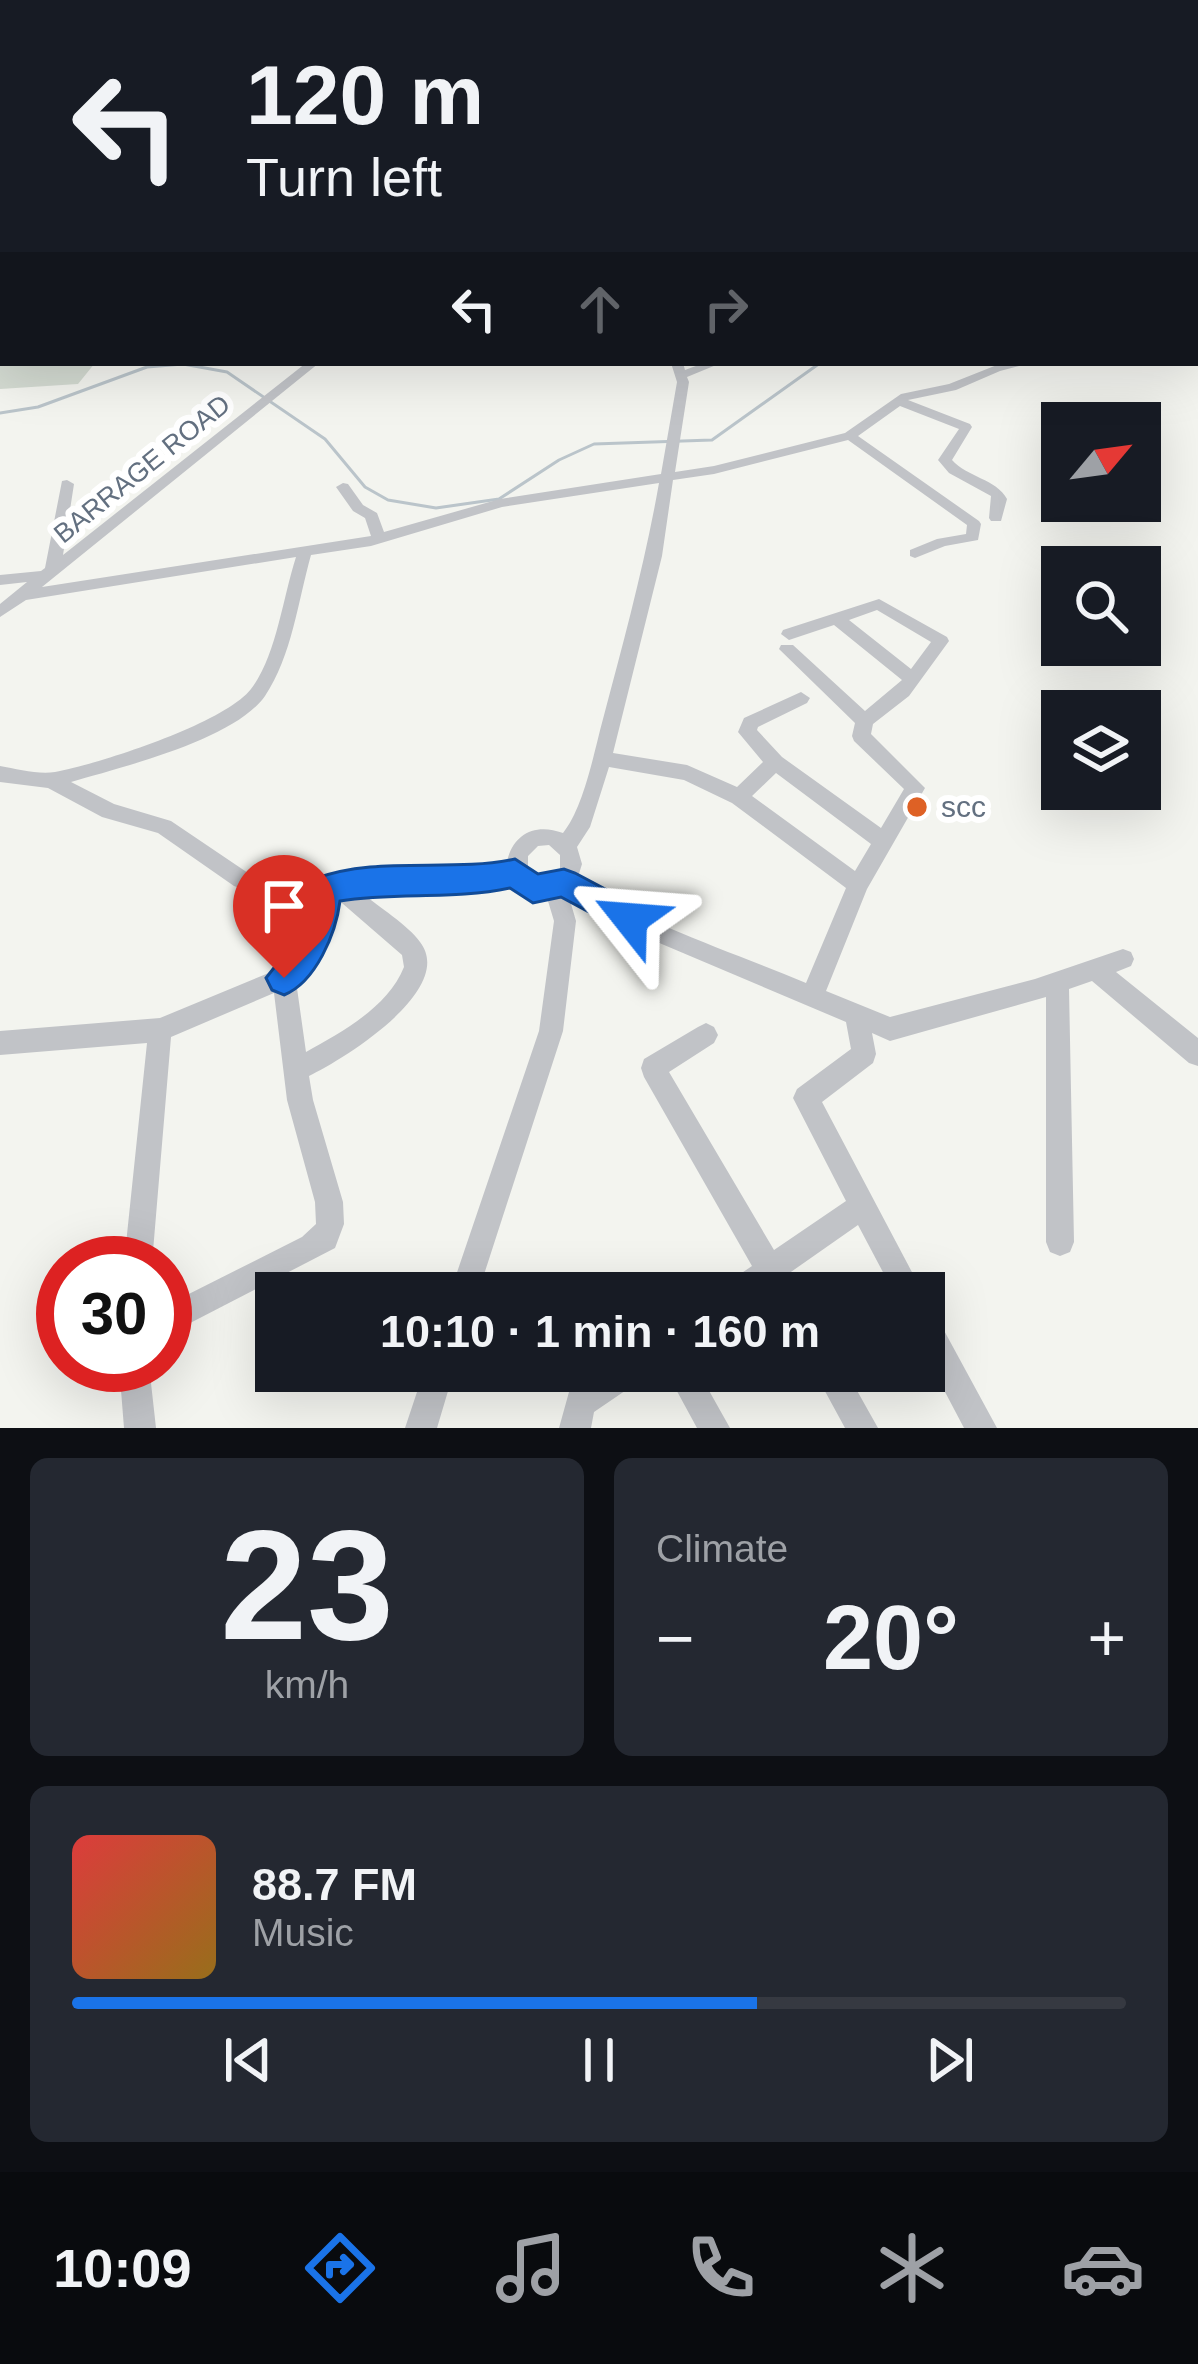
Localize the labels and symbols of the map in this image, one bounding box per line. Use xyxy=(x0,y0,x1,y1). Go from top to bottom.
street label: BARRAGE ROAD xyxy=(48,389,236,549)
north arrow xyxy=(1041,402,1161,522)
place label: scc xyxy=(941,790,986,823)
marker: scc xyxy=(904,794,930,820)
pin xyxy=(233,855,335,978)
position arrow xyxy=(567,856,693,982)
speed limit sign: 30 xyxy=(36,1236,192,1392)

